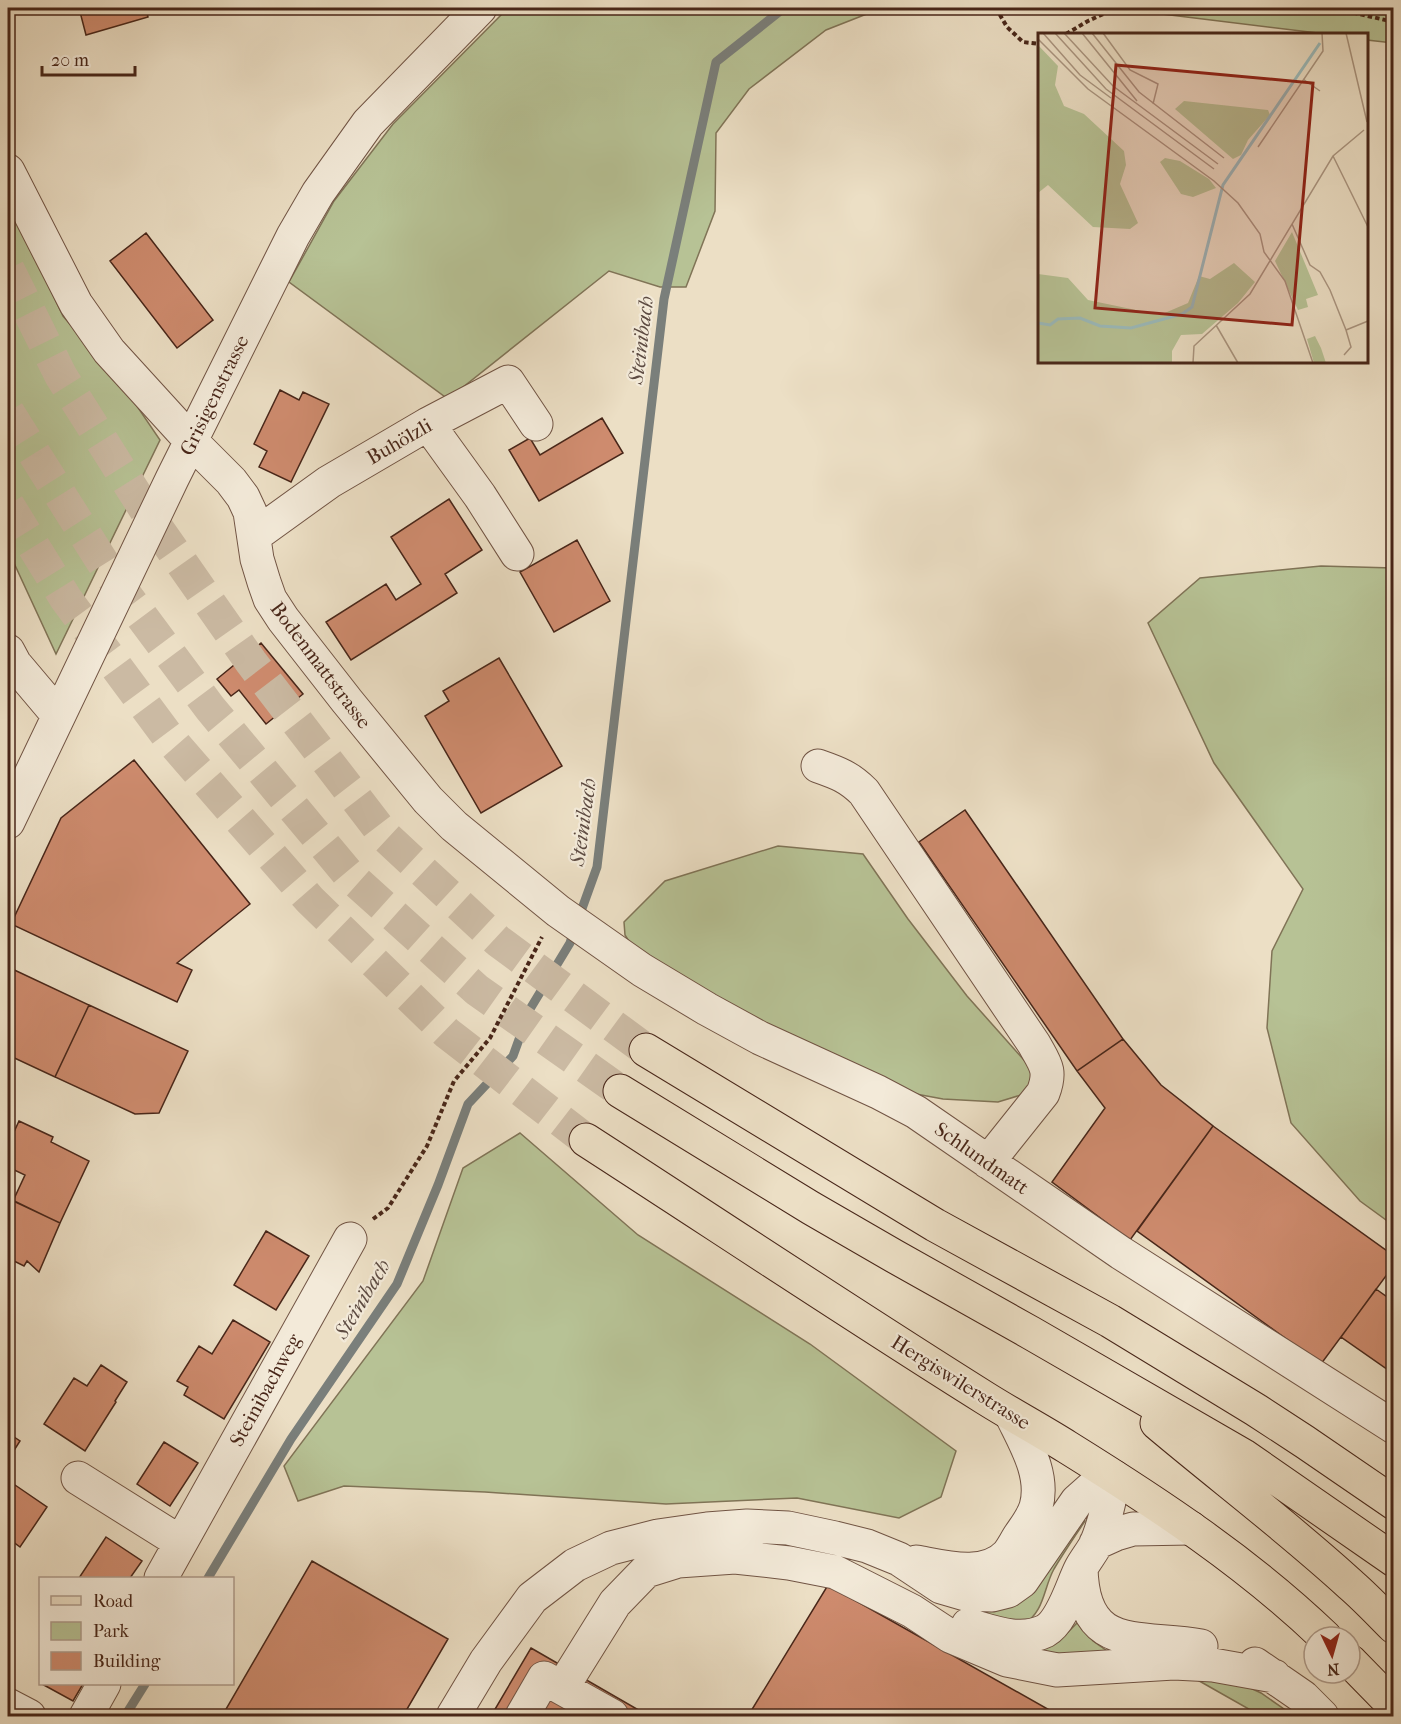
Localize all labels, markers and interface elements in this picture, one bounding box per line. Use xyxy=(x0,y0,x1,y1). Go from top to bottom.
inset map xyxy=(1038,33,1368,363)
scale bar xyxy=(42,39,135,77)
text: 20 m xyxy=(51,50,89,71)
water label: Steinibach xyxy=(624,294,658,386)
street label: Grisigenstrasse xyxy=(175,331,254,459)
street label: Buhölzli xyxy=(363,414,436,469)
street label: Bodenmattstrasse xyxy=(265,597,376,733)
water label: Steinibach xyxy=(565,776,601,868)
street label: Schlundmatt xyxy=(930,1118,1033,1199)
water label: Steinibach xyxy=(328,1255,395,1344)
street label: Steinibachweg xyxy=(225,1330,306,1450)
street label: Hergiswilerstrasse xyxy=(887,1330,1035,1434)
legend xyxy=(39,1577,234,1685)
text: Road xyxy=(93,1591,133,1612)
text: Park xyxy=(93,1621,130,1642)
north arrow xyxy=(1302,1625,1362,1685)
text: Building xyxy=(93,1651,161,1672)
text: N xyxy=(1326,1659,1340,1680)

